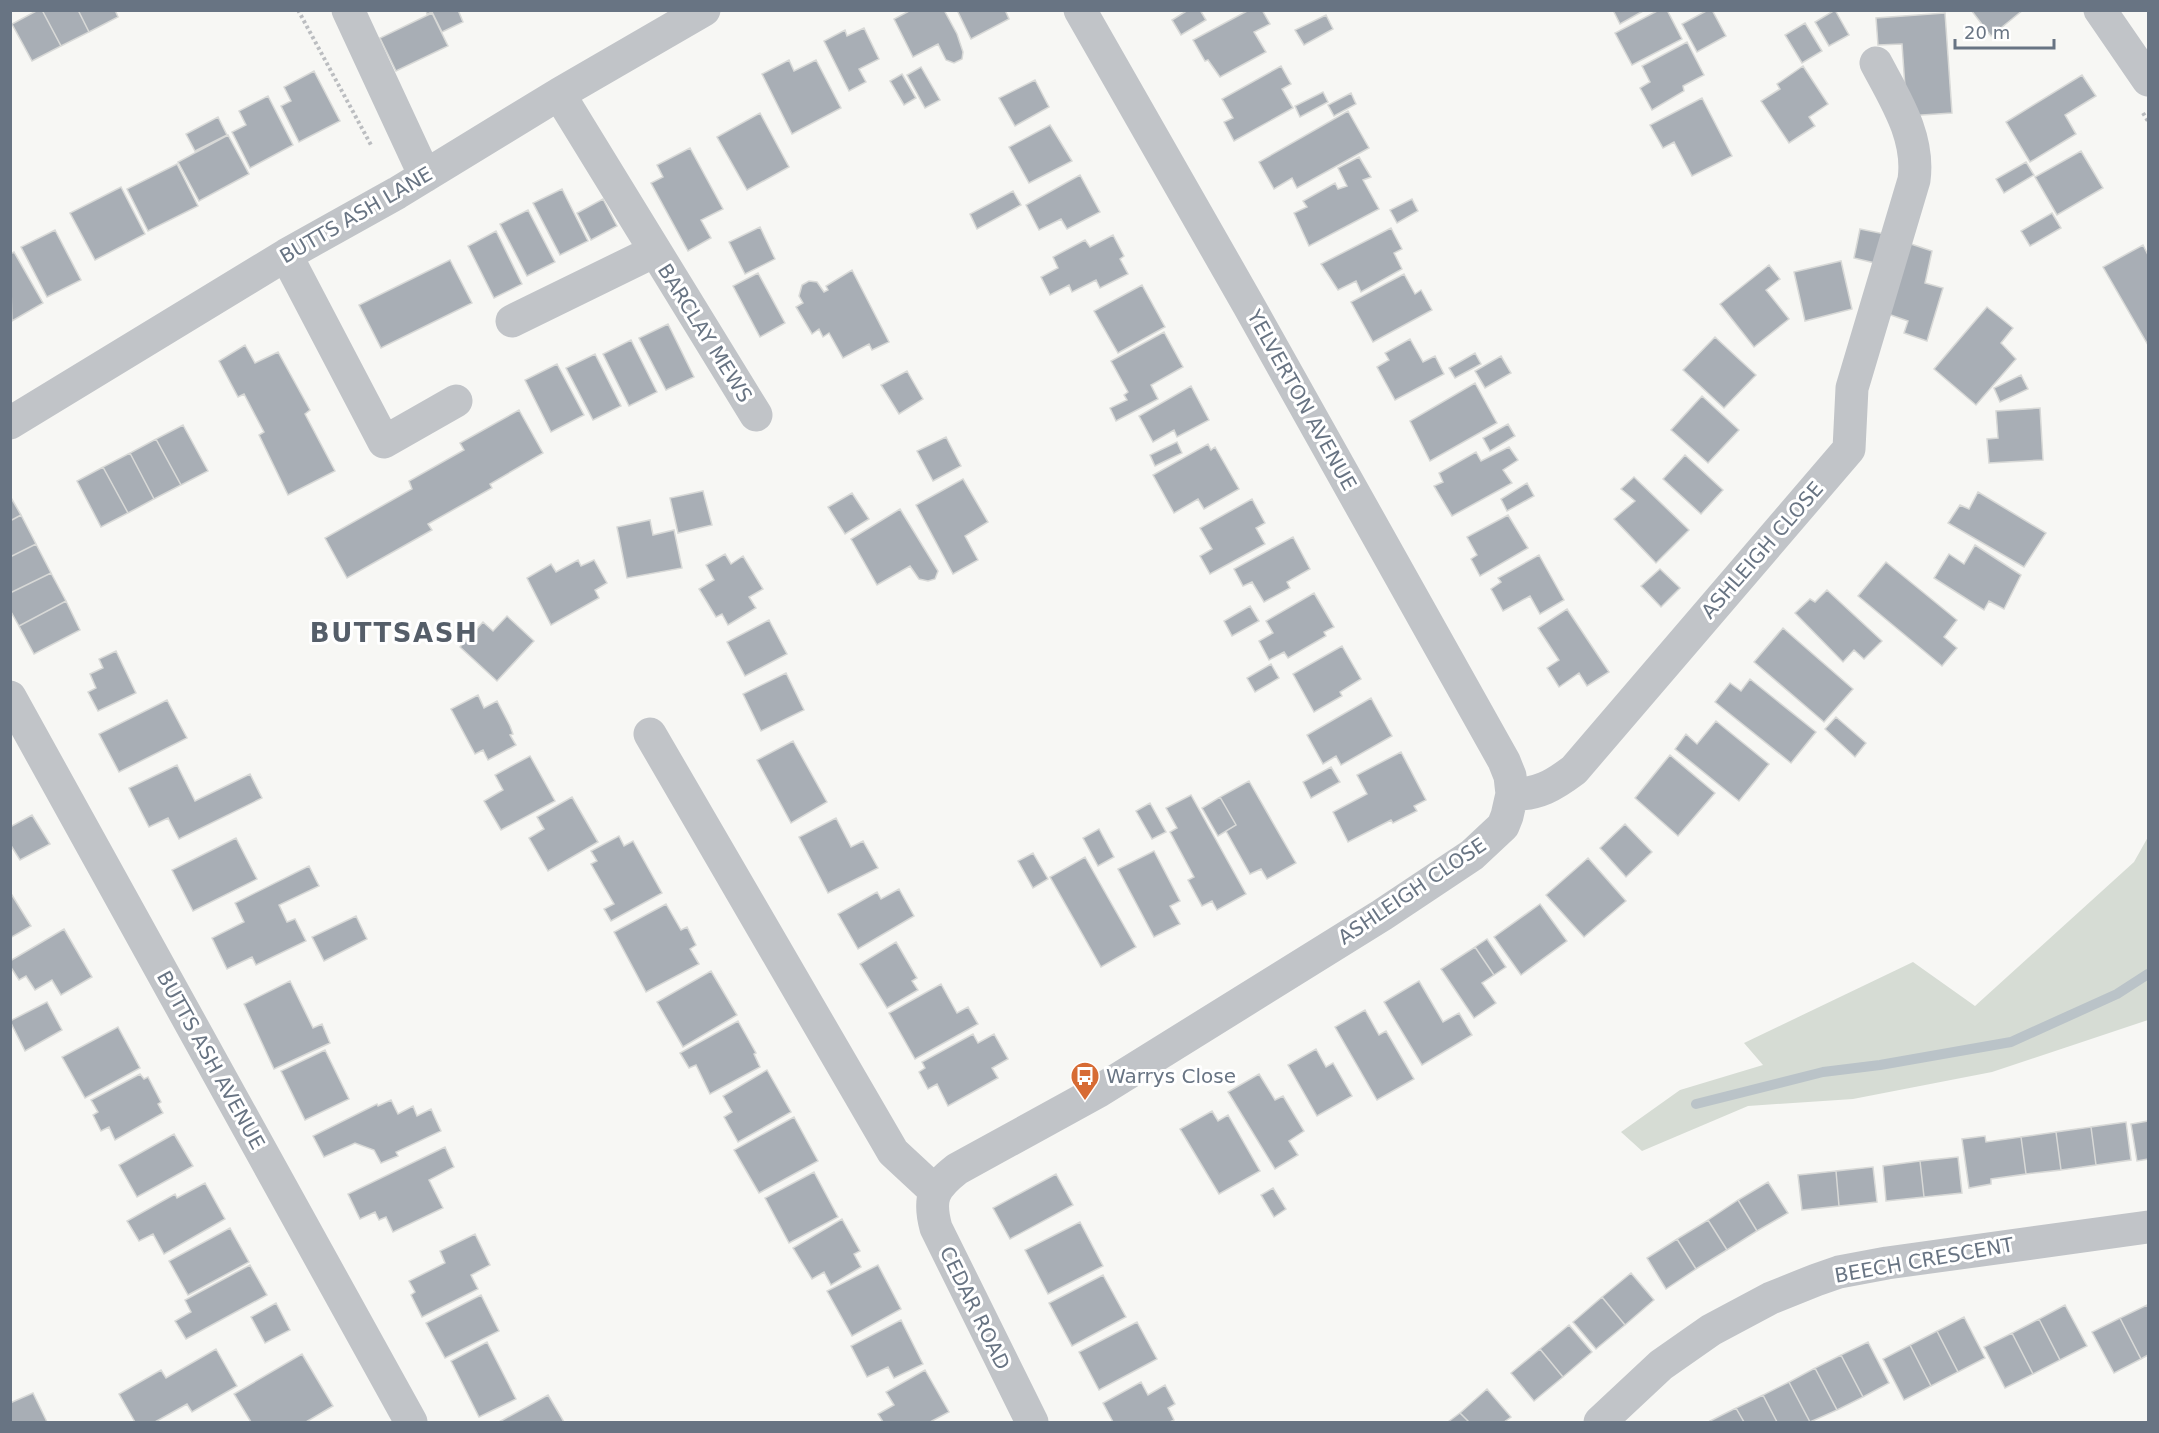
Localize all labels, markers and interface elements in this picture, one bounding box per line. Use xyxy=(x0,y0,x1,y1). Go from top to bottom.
scale bar xyxy=(1955,12,2054,50)
text: 20 m xyxy=(1964,22,2010,43)
street label: BUTTS ASH LANE xyxy=(275,162,437,268)
street label: BARCLAY MEWS xyxy=(653,259,757,407)
street label: YELVERTON AVENUE xyxy=(1242,305,1362,495)
street label: ASHLEIGH CLOSE xyxy=(1696,477,1828,623)
district label: BUTTSASH xyxy=(310,618,478,648)
street label: ASHLEIGH CLOSE xyxy=(1333,833,1491,949)
street label: BUTTS ASH AVENUE xyxy=(152,967,270,1153)
bus stop icon: Warrys Close xyxy=(1069,1060,1101,1102)
place label: Warrys Close xyxy=(1106,1064,1236,1088)
street label: BEECH CRESCENT xyxy=(1833,1232,2016,1288)
street label: CEDAR ROAD xyxy=(935,1243,1015,1373)

